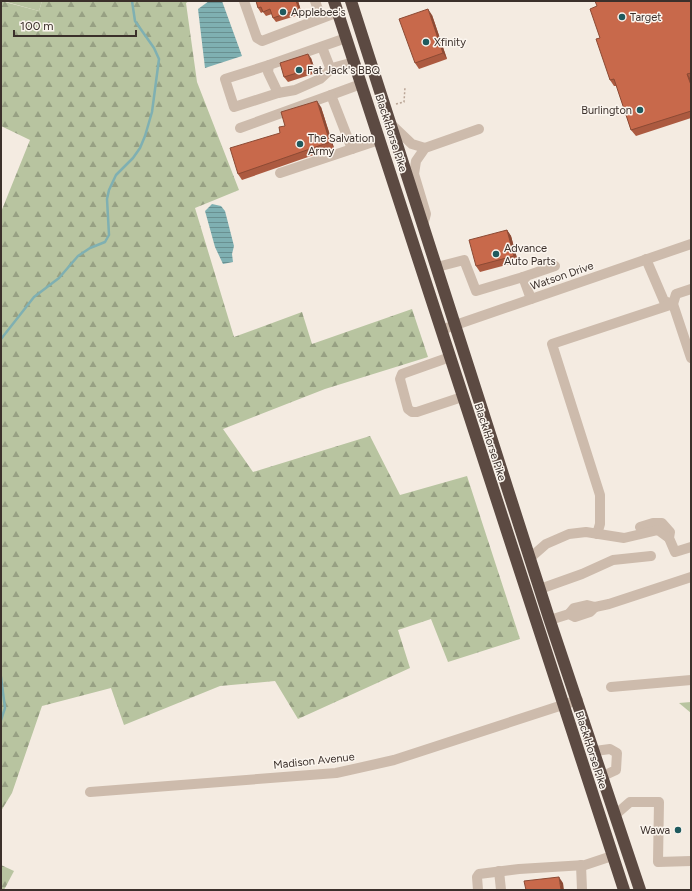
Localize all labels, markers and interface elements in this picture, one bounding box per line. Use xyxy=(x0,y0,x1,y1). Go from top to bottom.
place label: Applebee's xyxy=(291,6,346,19)
marker: Applebee's xyxy=(278,7,288,17)
place label: Target xyxy=(630,11,661,24)
scale bar xyxy=(14,12,136,38)
marker: Target xyxy=(617,12,627,22)
text: 100 m xyxy=(20,19,54,33)
place label: Xfinity xyxy=(434,36,466,49)
marker: Xfinity xyxy=(421,37,431,47)
place label: Fat Jack's BBQ xyxy=(307,64,380,77)
marker: Fat Jack's BBQ xyxy=(294,65,304,75)
street label: Black Horse Pike xyxy=(372,92,410,174)
place label: Burlington xyxy=(581,104,632,117)
marker: Burlington xyxy=(635,105,645,115)
place label: The Salvation Army xyxy=(308,132,374,158)
marker: The Salvation Army xyxy=(295,139,305,149)
place label: Advance Auto Parts xyxy=(504,242,556,268)
marker: Advance Auto Parts xyxy=(491,249,501,259)
street label: Watson Drive xyxy=(529,259,595,293)
street label: Black Horse Pike xyxy=(471,401,509,483)
street label: Black Horse Pike xyxy=(572,709,610,791)
street label: Madison Avenue xyxy=(273,750,355,772)
place label: Wawa xyxy=(640,824,670,837)
marker: Wawa xyxy=(673,825,683,835)

